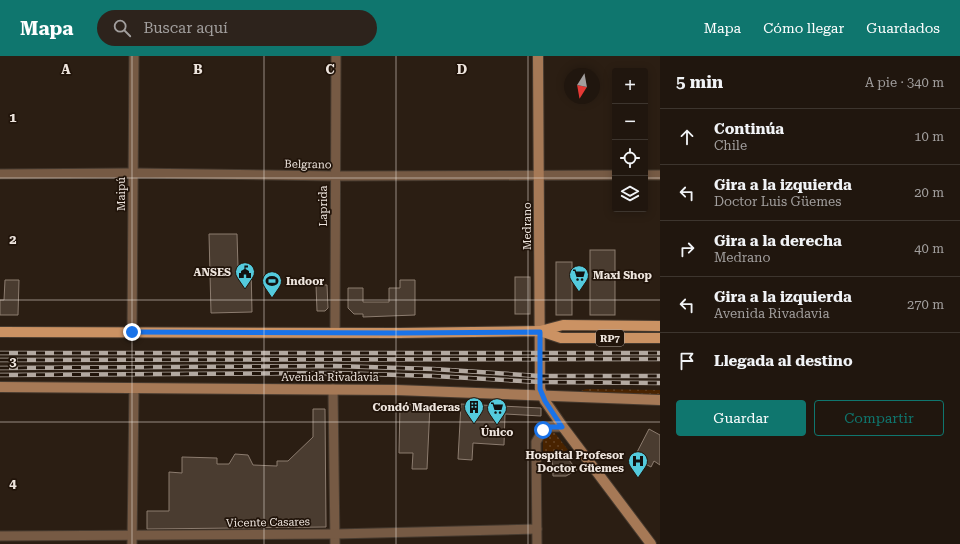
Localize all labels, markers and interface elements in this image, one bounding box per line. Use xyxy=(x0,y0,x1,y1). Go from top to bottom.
search box xyxy=(97,10,377,46)
text: Mapa xyxy=(20,17,73,40)
icon: search xyxy=(111,17,133,39)
text: Buscar aquí xyxy=(143,19,228,37)
text: Mapa xyxy=(704,20,741,36)
text: Cómo llegar xyxy=(763,20,844,36)
text: Guardados xyxy=(866,20,940,36)
text: A xyxy=(61,62,71,77)
text: B xyxy=(193,62,203,77)
text: C xyxy=(325,62,335,77)
text: D xyxy=(457,62,467,77)
north arrow xyxy=(564,68,600,104)
map controls xyxy=(612,68,648,212)
button: + xyxy=(612,68,648,104)
text: 5 min xyxy=(676,72,723,92)
text: A pie · 340 m xyxy=(865,75,944,90)
button: − xyxy=(612,104,648,140)
text: 1 xyxy=(9,110,17,125)
text: Continúa xyxy=(714,120,784,138)
icon: ahead xyxy=(676,126,698,148)
text: 10 m xyxy=(914,129,944,144)
text: Chile xyxy=(714,138,747,153)
button: locate xyxy=(612,140,648,176)
street label: Belgrano xyxy=(284,158,332,171)
button: layers xyxy=(612,176,648,212)
text: Gira a la izquierda xyxy=(714,176,852,194)
street label: Maipú xyxy=(115,177,128,211)
icon: left xyxy=(676,182,698,204)
street label: Laprida xyxy=(317,185,330,227)
text: 20 m xyxy=(914,185,944,200)
text: Doctor Luis Güemes xyxy=(714,194,841,209)
street label: Medrano xyxy=(521,202,534,250)
text: 2 xyxy=(9,232,17,247)
text: Gira a la derecha xyxy=(714,232,842,250)
icon: right xyxy=(676,238,698,260)
text: 40 m xyxy=(914,241,944,256)
text: Medrano xyxy=(714,250,770,265)
public building icon: ANSES xyxy=(234,261,256,289)
supermarket icon: Maxi Shop xyxy=(568,264,590,292)
place label: ANSES xyxy=(194,266,231,279)
place label: Maxi Shop xyxy=(593,269,653,282)
sports icon: Indoor xyxy=(261,270,283,298)
place label: Indoor xyxy=(286,275,324,288)
text: Gira a la izquierda xyxy=(714,288,852,306)
icon: left xyxy=(676,294,698,316)
text: 270 m xyxy=(907,297,944,312)
text: Avenida Rivadavia xyxy=(714,306,829,321)
route end xyxy=(123,323,141,341)
road number: RP7 xyxy=(596,330,624,346)
icon: arrive xyxy=(676,350,698,372)
text: Llegada al destino xyxy=(714,352,853,370)
text: 3 xyxy=(9,354,17,369)
street label: Avenida Rivadavia xyxy=(281,371,379,384)
building icon: Condó Maderas xyxy=(463,396,485,424)
supermarket icon: Único xyxy=(486,397,508,425)
button: Guardar xyxy=(676,400,806,436)
button: Compartir xyxy=(814,400,944,436)
place label: Condó Maderas xyxy=(373,401,460,414)
route start xyxy=(534,421,552,439)
place label: Único xyxy=(481,425,513,439)
place label: Hospital Profesor Doctor Güemes xyxy=(525,449,624,475)
hospital icon: Hospital Profesor Doctor Güemes xyxy=(627,450,649,478)
text: 4 xyxy=(9,476,17,491)
street label: Vicente Casares xyxy=(226,515,310,530)

